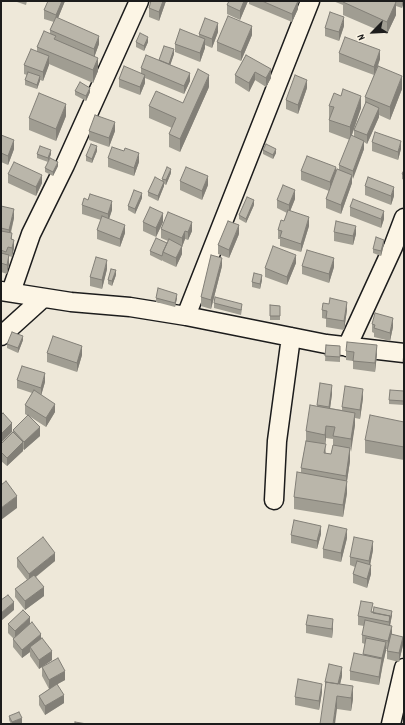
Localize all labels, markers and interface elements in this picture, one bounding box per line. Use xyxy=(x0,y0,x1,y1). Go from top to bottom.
north arrow xyxy=(353,12,393,52)
text: N xyxy=(354,31,370,43)

